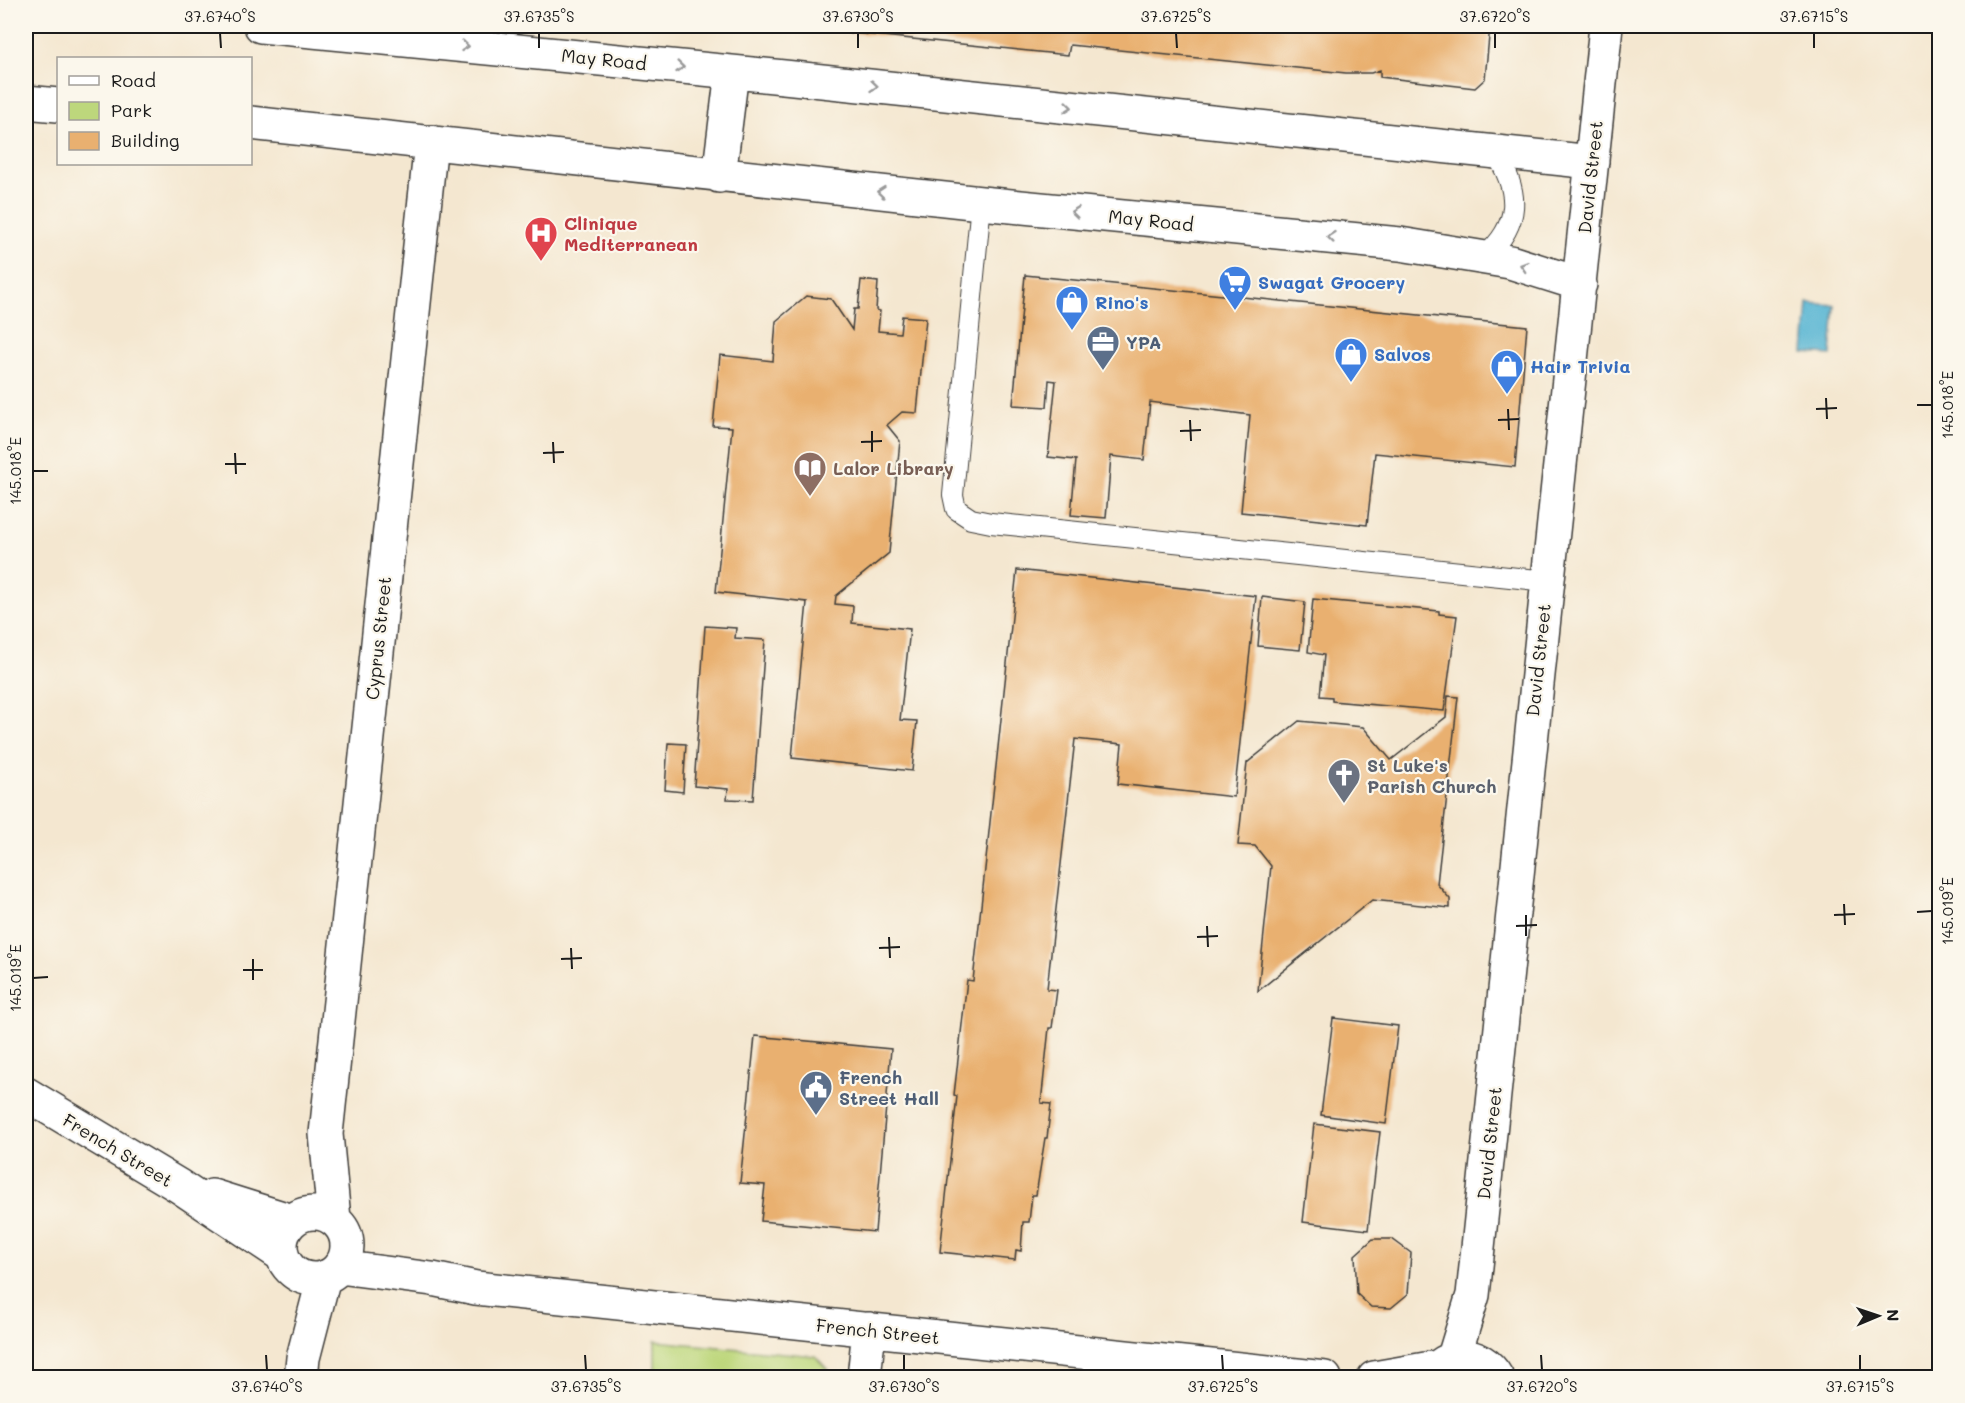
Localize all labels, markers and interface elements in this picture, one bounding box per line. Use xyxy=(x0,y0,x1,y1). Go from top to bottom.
text: 37.6740°S xyxy=(184,6,256,26)
text: 37.6735°S xyxy=(504,6,574,26)
text: 37.6730°S xyxy=(822,6,894,26)
text: 37.6725°S xyxy=(1141,6,1211,26)
text: 37.6720°S xyxy=(1460,6,1530,26)
text: 37.6715°S xyxy=(1780,6,1848,26)
one-way arrow xyxy=(461,39,470,52)
street label: May Road xyxy=(560,43,648,75)
legend xyxy=(57,57,252,165)
one-way arrow xyxy=(675,60,685,73)
text: Road xyxy=(111,68,156,92)
one-way arrow xyxy=(869,79,879,92)
text: Park xyxy=(111,98,152,122)
one-way arrow xyxy=(1063,100,1073,113)
street label: David Street xyxy=(1572,120,1608,234)
text: Building xyxy=(111,128,179,152)
one-way arrow xyxy=(876,186,885,199)
street label: May Road xyxy=(1107,204,1195,236)
one-way arrow xyxy=(1070,206,1079,219)
place label: Clinique Mediterranean xyxy=(564,211,698,256)
hospital icon: Clinique Mediterranean xyxy=(523,215,559,262)
one-way arrow xyxy=(1327,231,1336,244)
one-way arrow xyxy=(1519,261,1530,274)
supermarket icon: Swagat Grocery xyxy=(1217,264,1253,311)
place label: Swagat Grocery xyxy=(1258,270,1405,294)
shop icon: Rino's xyxy=(1054,284,1090,331)
place label: Rino's xyxy=(1095,290,1149,314)
office icon: YPA xyxy=(1085,324,1121,371)
place label: YPA xyxy=(1126,330,1161,354)
shop icon: Salvos xyxy=(1333,336,1369,383)
place label: Salvos xyxy=(1374,342,1431,366)
shop icon: Hair Trivia xyxy=(1489,348,1525,395)
place label: Hair Trivia xyxy=(1530,354,1630,378)
text: 145.018°E xyxy=(1937,371,1957,439)
text: 145.018°E xyxy=(5,437,25,505)
library icon: Lalor Library xyxy=(792,450,828,497)
place label: Lalor Library xyxy=(833,456,954,480)
street label: Cyprus Street xyxy=(360,575,396,701)
street label: David Street xyxy=(1520,603,1556,717)
place label: St Luke's Parish Church xyxy=(1367,753,1497,798)
church icon: St Luke's Parish Church xyxy=(1326,757,1362,804)
text: 145.019°E xyxy=(1937,877,1957,945)
text: 145.019°E xyxy=(5,944,25,1012)
place label: French Street Hall xyxy=(839,1065,939,1110)
public building icon: French Street Hall xyxy=(798,1069,834,1116)
street label: David Street xyxy=(1471,1086,1507,1200)
street label: French Street xyxy=(59,1108,177,1192)
north arrow xyxy=(1848,1286,1908,1346)
text: N xyxy=(1883,1309,1904,1322)
street label: French Street xyxy=(815,1313,941,1349)
text: 37.6740°S xyxy=(231,1376,303,1396)
text: 37.6735°S xyxy=(551,1376,621,1396)
text: 37.6730°S xyxy=(868,1376,940,1396)
text: 37.6725°S xyxy=(1188,1376,1258,1396)
text: 37.6720°S xyxy=(1507,1376,1577,1396)
text: 37.6715°S xyxy=(1826,1376,1894,1396)

